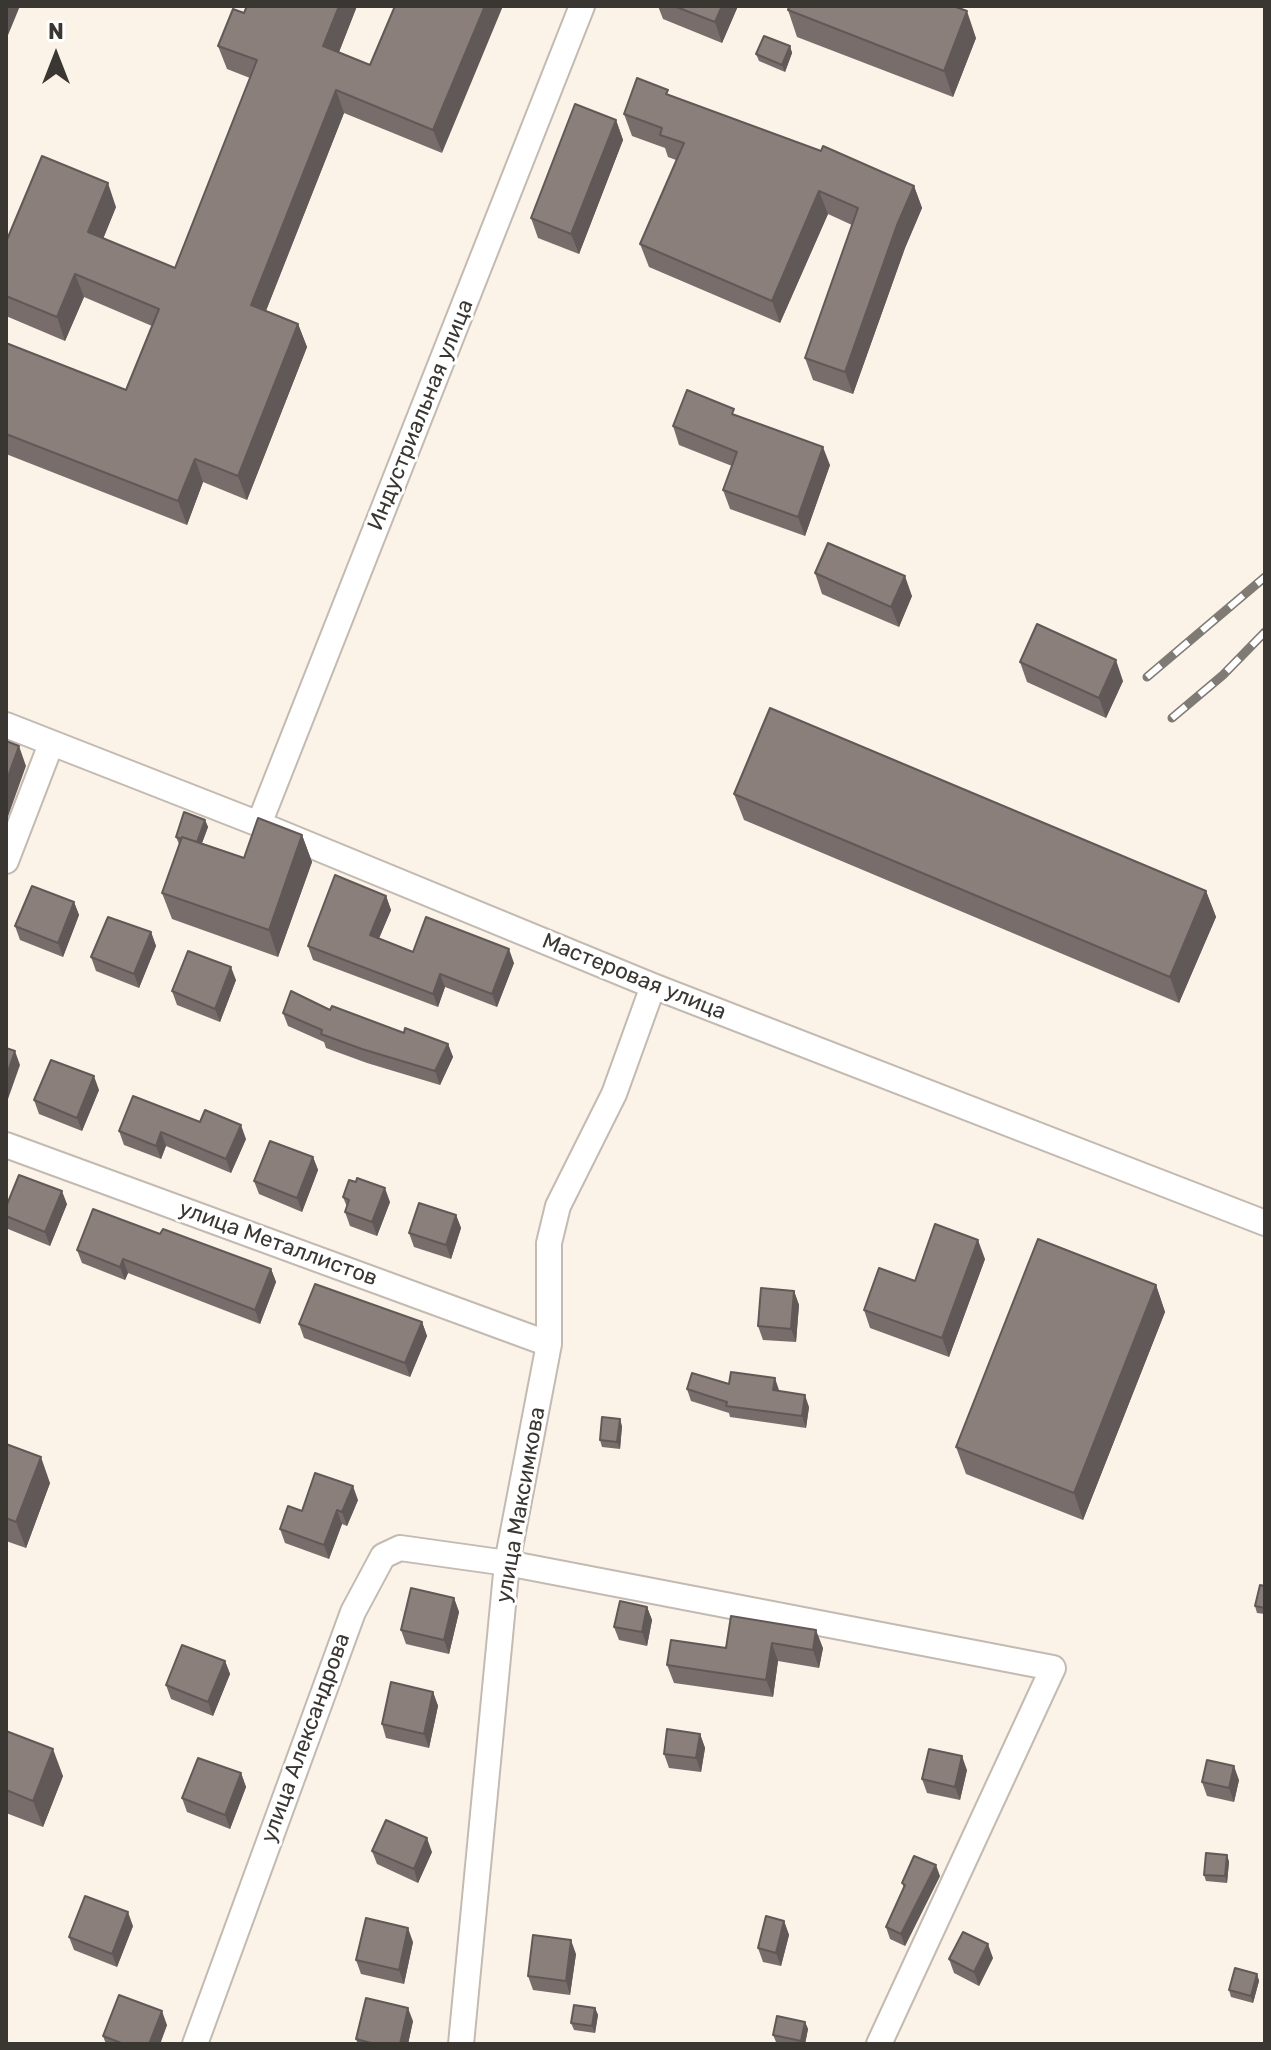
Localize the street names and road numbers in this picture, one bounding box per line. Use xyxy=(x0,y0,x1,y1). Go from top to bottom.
street label: Индустриальная улица xyxy=(363,296,479,534)
street label: Мастеровая улица xyxy=(538,928,730,1026)
street label: улица Металлистов xyxy=(175,1196,381,1292)
street label: улица Максимкова xyxy=(491,1405,551,1605)
street label: улица Александрова xyxy=(256,1630,356,1846)

